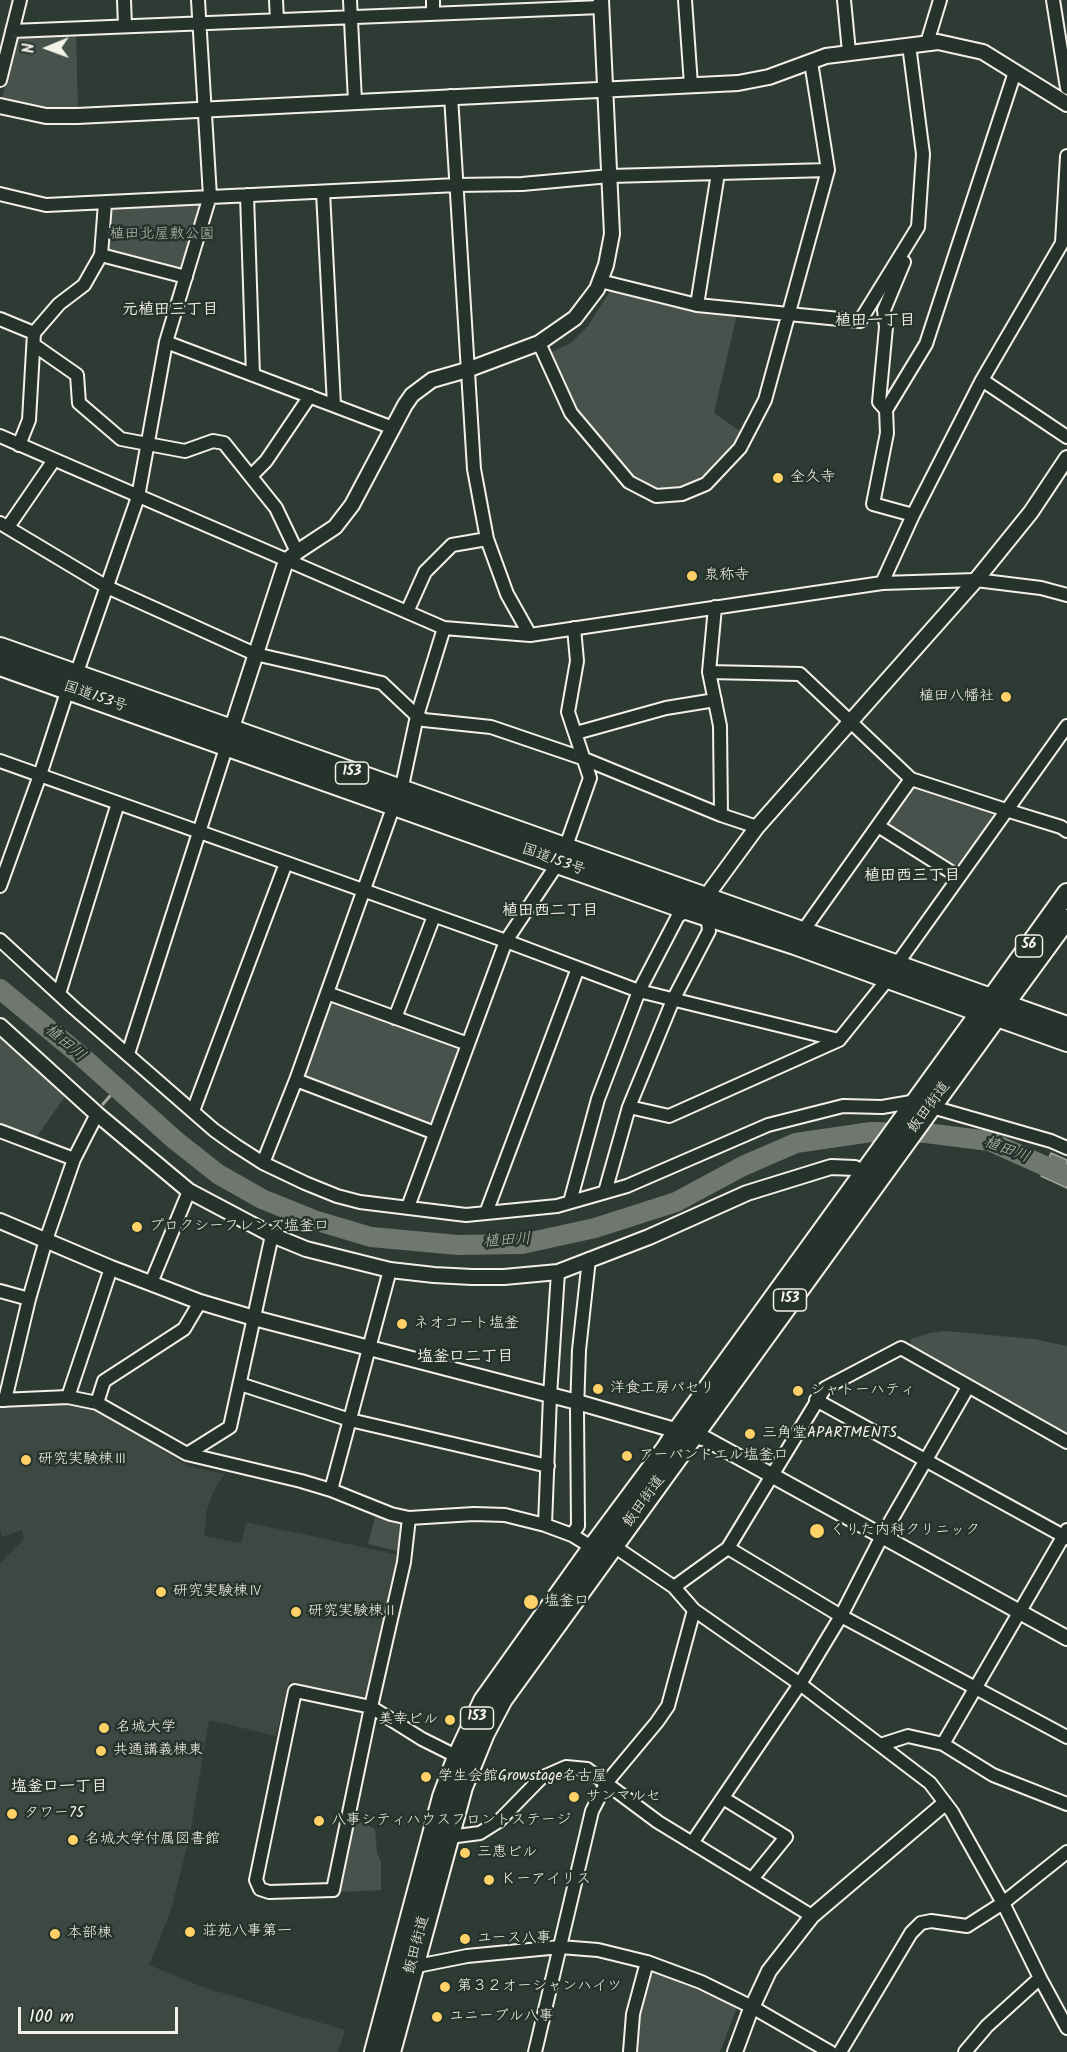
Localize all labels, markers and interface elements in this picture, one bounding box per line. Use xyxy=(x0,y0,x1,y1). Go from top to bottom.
north arrow xyxy=(18,18,78,78)
text: N xyxy=(17,43,42,54)
park label: 植田北屋敷公園 xyxy=(110,226,214,244)
district label: 元植田三丁目 xyxy=(122,301,218,321)
district label: 植田一丁目 xyxy=(835,312,915,332)
place label: 全久寺 xyxy=(790,469,835,487)
marker: 全久寺 xyxy=(771,471,785,485)
place label: 泉称寺 xyxy=(704,567,749,585)
marker: 泉称寺 xyxy=(685,569,699,583)
street label: 国道153号 xyxy=(61,679,129,717)
place label: 植田八幡社 xyxy=(919,688,994,706)
marker: 植田八幡社 xyxy=(999,690,1013,704)
road number: 153 xyxy=(336,762,368,784)
street label: 国道153号 xyxy=(519,841,587,881)
district label: 植田西三丁目 xyxy=(864,867,960,887)
district label: 植田西二丁目 xyxy=(502,902,598,922)
road number: 56 xyxy=(1016,935,1042,957)
water label: 植田川 xyxy=(39,1021,89,1067)
street label: 飯田街道 xyxy=(905,1079,955,1137)
water label: 植田川 xyxy=(980,1133,1032,1169)
place label: プロクシーフレンズ塩釜口 xyxy=(149,1218,329,1236)
marker: プロクシーフレンズ塩釜口 xyxy=(130,1220,144,1234)
water label: 植田川 xyxy=(482,1231,532,1253)
road number: 153 xyxy=(774,1289,806,1311)
place label: ネオコート塩釜 xyxy=(414,1315,519,1333)
marker: ネオコート塩釜 xyxy=(395,1317,409,1331)
district label: 塩釜口二丁目 xyxy=(417,1348,513,1368)
place label: 洋食工房パセリ xyxy=(610,1380,715,1398)
marker: 洋食工房パセリ xyxy=(591,1382,605,1396)
place label: シャトーハティ xyxy=(810,1382,915,1400)
marker: シャトーハティ xyxy=(791,1384,805,1398)
place label: 三角堂APARTMENTS xyxy=(762,1425,897,1443)
marker: 三角堂APARTMENTS xyxy=(743,1427,757,1441)
place label: アーバンドエル塩釜口 xyxy=(639,1447,788,1465)
marker: アーバンドエル塩釜口 xyxy=(620,1449,634,1463)
place label: 研究実験棟Ⅲ xyxy=(38,1451,128,1469)
marker: 研究実験棟Ⅲ xyxy=(19,1453,33,1467)
street label: 飯田街道 xyxy=(620,1472,670,1532)
marker: くりた内科クリニック xyxy=(808,1522,826,1540)
place label: くりた内科クリニック xyxy=(830,1522,980,1540)
place label: 研究実験棟Ⅳ xyxy=(173,1583,263,1601)
marker: 研究実験棟Ⅳ xyxy=(154,1585,168,1599)
marker: 塩釜口 xyxy=(522,1593,540,1611)
place label: 塩釜口 xyxy=(544,1593,589,1611)
place label: 研究実験棟Ⅱ xyxy=(308,1603,398,1621)
marker: 研究実験棟Ⅱ xyxy=(289,1605,303,1619)
road number: 153 xyxy=(460,1707,494,1729)
place label: 美幸ビル xyxy=(378,1711,438,1729)
marker: 美幸ビル xyxy=(443,1713,457,1727)
place label: 名城大学 xyxy=(116,1719,176,1737)
marker: 名城大学 xyxy=(97,1721,111,1735)
place label: 共通講義棟東 xyxy=(113,1742,203,1760)
marker: 共通講義棟東 xyxy=(94,1744,108,1758)
place label: 学生会館Growstage名古屋 xyxy=(438,1768,607,1786)
marker: 学生会館Growstage名古屋 xyxy=(419,1770,433,1784)
district label: 塩釜口一丁目 xyxy=(11,1778,107,1798)
place label: サンマルセ xyxy=(586,1788,661,1806)
marker: サンマルセ xyxy=(567,1790,581,1804)
place label: タワー75 xyxy=(24,1805,84,1823)
marker: タワー75 xyxy=(5,1807,19,1821)
place label: 八事シティハウスフロントステージ xyxy=(331,1812,571,1830)
marker: 八事シティハウスフロントステージ xyxy=(312,1814,326,1828)
place label: 名城大学付属図書館 xyxy=(85,1831,220,1849)
marker: 名城大学付属図書館 xyxy=(66,1833,80,1847)
place label: 三恵ビル xyxy=(477,1844,537,1862)
marker: 三恵ビル xyxy=(458,1846,472,1860)
place label: Ｋーアイリス xyxy=(501,1871,591,1889)
marker: Ｋーアイリス xyxy=(482,1873,496,1887)
street label: 飯田街道 xyxy=(402,1914,434,1976)
place label: 荘苑八事第一 xyxy=(202,1923,292,1941)
place label: 本部棟 xyxy=(67,1925,112,1943)
marker: 荘苑八事第一 xyxy=(183,1925,197,1939)
marker: 本部棟 xyxy=(48,1927,62,1941)
place label: ユース八事 xyxy=(477,1930,551,1948)
marker: ユース八事 xyxy=(458,1932,472,1946)
place label: 第３２オーシャンハイツ xyxy=(457,1978,622,1996)
marker: 第３２オーシャンハイツ xyxy=(438,1980,452,1994)
scale bar xyxy=(21,1995,182,2033)
text: 100 m xyxy=(29,2003,74,2032)
place label: ユニーブル八事 xyxy=(449,2008,554,2026)
marker: ユニーブル八事 xyxy=(430,2010,444,2024)

